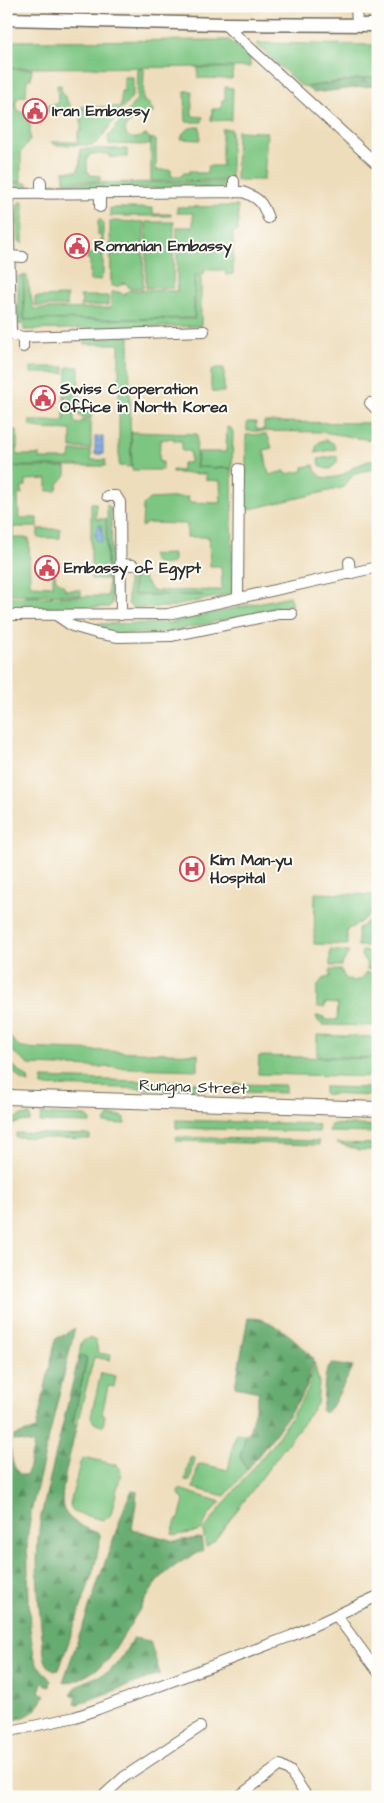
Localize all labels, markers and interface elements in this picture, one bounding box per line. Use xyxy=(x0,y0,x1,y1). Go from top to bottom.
public building icon: Iran Embassy xyxy=(22,98,48,124)
place label: Iran Embassy xyxy=(52,100,150,123)
public building icon: Romanian Embassy xyxy=(64,233,90,259)
place label: Romanian Embassy xyxy=(94,235,232,258)
place label: Swiss Cooperation Office in North Korea xyxy=(59,378,228,418)
public building icon: Swiss Cooperation Office in North Korea xyxy=(30,385,56,411)
public building icon: Embassy of Egypt xyxy=(34,555,60,581)
place label: Embassy of Egypt xyxy=(64,557,202,581)
place label: Kim Man-yu Hospital xyxy=(210,849,292,889)
hospital icon: Kim Man-yu Hospital xyxy=(179,856,205,882)
street label: Rungna Street xyxy=(139,1074,248,1101)

